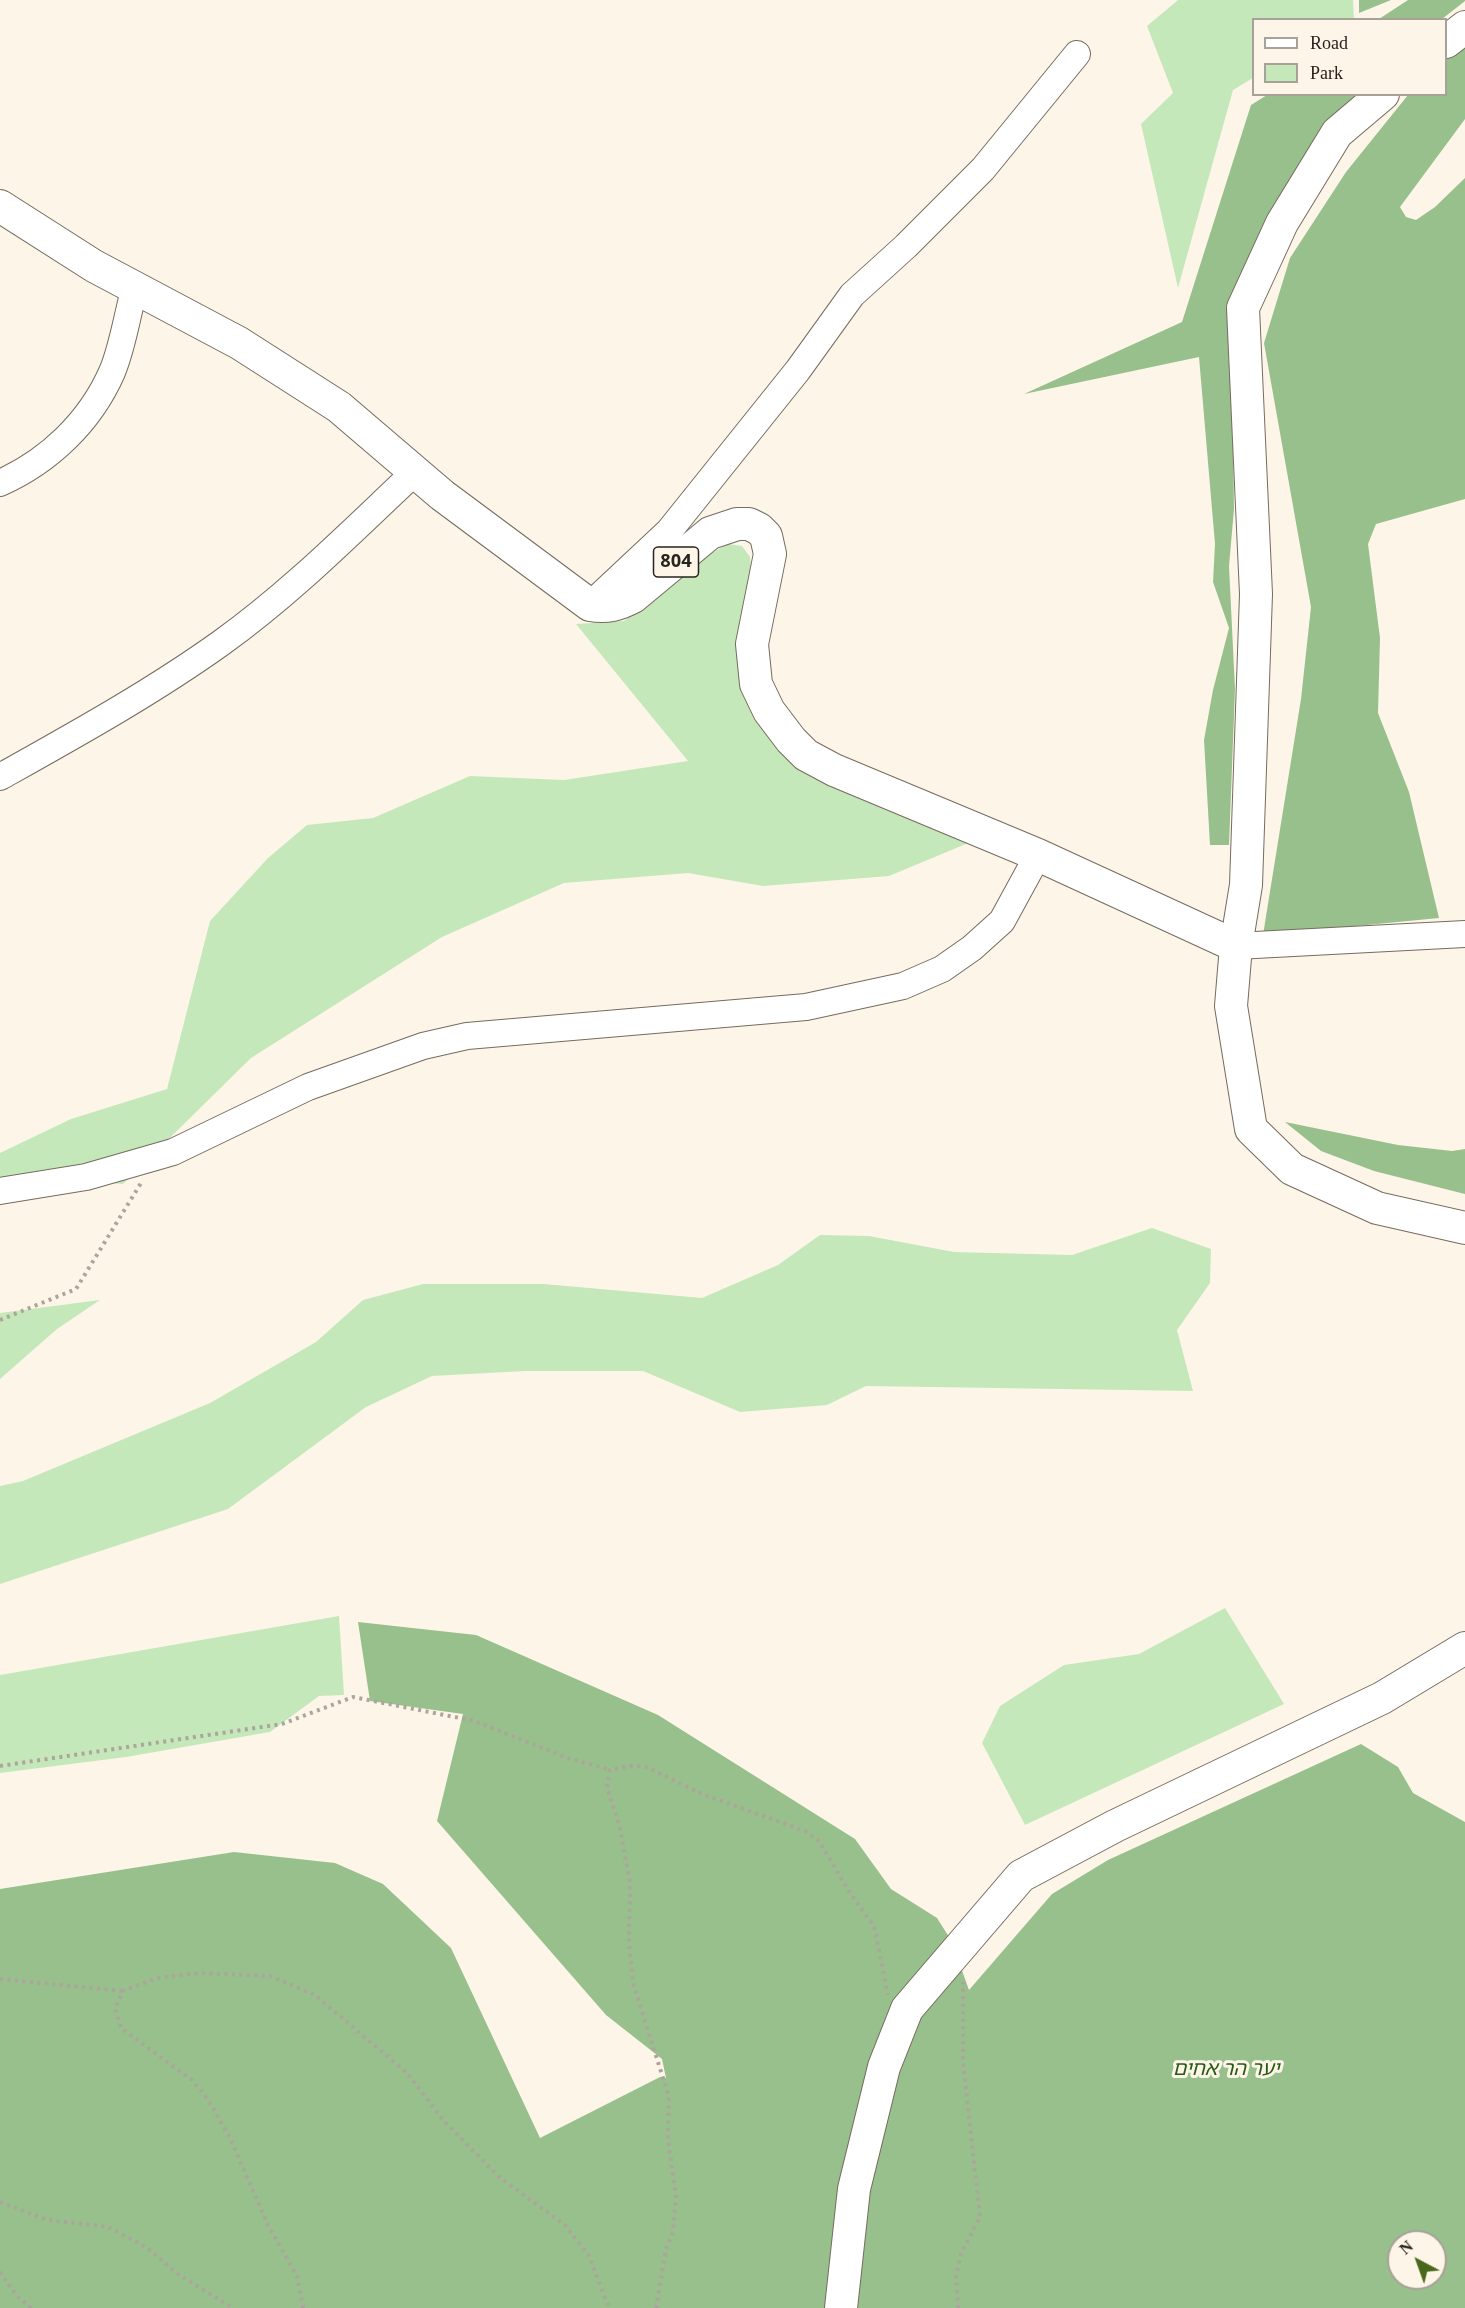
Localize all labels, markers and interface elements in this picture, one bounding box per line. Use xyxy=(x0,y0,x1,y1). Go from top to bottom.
legend xyxy=(1252,18,1447,96)
text: Road xyxy=(1310,33,1348,53)
text: Park xyxy=(1310,63,1343,83)
road number: 804 xyxy=(654,547,698,577)
park label: יער הר אחים xyxy=(1173,2057,1279,2081)
north arrow xyxy=(1387,2230,1447,2290)
text: N xyxy=(1396,2237,1416,2258)

